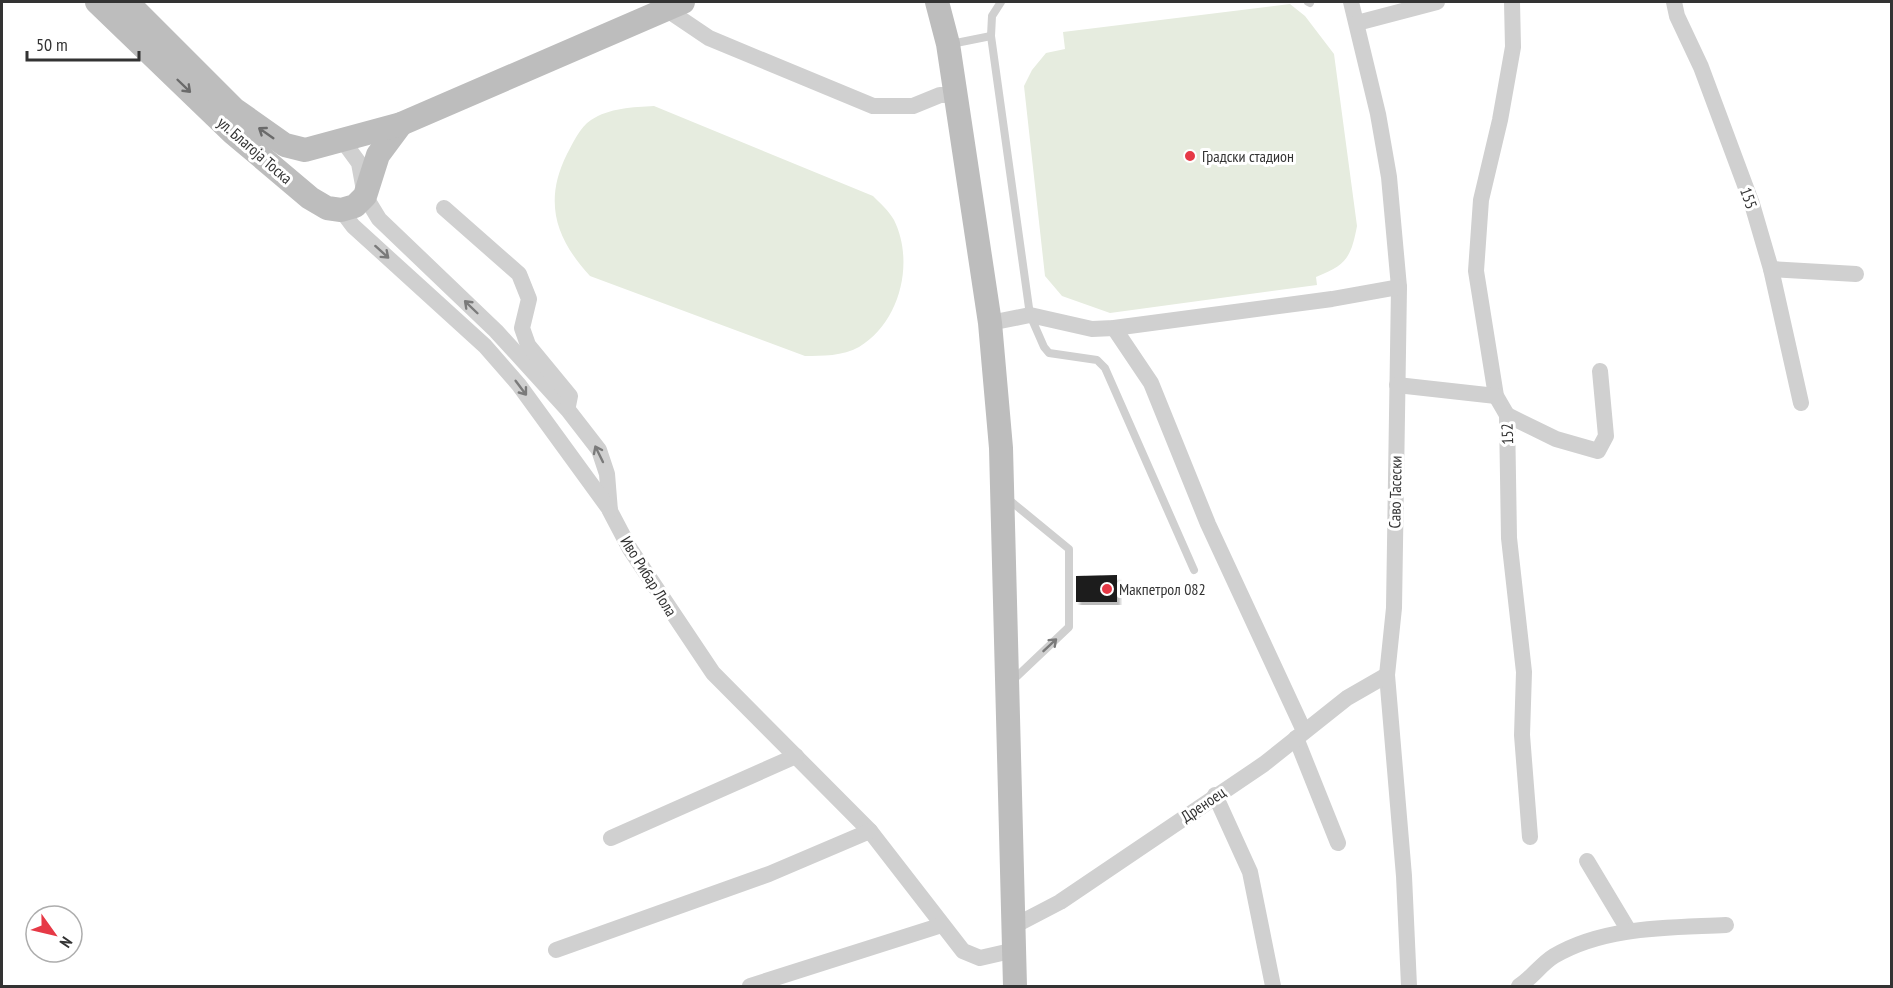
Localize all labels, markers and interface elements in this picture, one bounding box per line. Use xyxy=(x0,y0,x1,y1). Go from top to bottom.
scale bar xyxy=(27,24,140,62)
text: 50 m xyxy=(36,33,68,56)
one-way arrow xyxy=(177,78,192,93)
street label: ул. Благоја Тоска xyxy=(214,112,296,188)
one-way arrow xyxy=(259,127,275,139)
place label: Градски стадион xyxy=(1202,146,1294,166)
marker: Градски стадион xyxy=(1183,149,1197,163)
street label: 155 xyxy=(1736,184,1762,212)
one-way arrow xyxy=(374,245,389,259)
one-way arrow xyxy=(464,300,479,315)
one-way arrow xyxy=(514,380,527,396)
street label: 152 xyxy=(1497,423,1517,445)
one-way arrow xyxy=(592,445,604,463)
street label: Саво Тасески xyxy=(1384,455,1406,529)
street label: Иво Рибар Лола xyxy=(616,532,682,620)
place label: Макпетрол 082 xyxy=(1119,579,1206,599)
marker: Макпетрол 082 xyxy=(1100,582,1114,596)
one-way arrow xyxy=(1042,639,1057,653)
street label: Дреноец xyxy=(1177,782,1229,826)
north arrow xyxy=(24,904,84,964)
text: N xyxy=(56,933,77,952)

